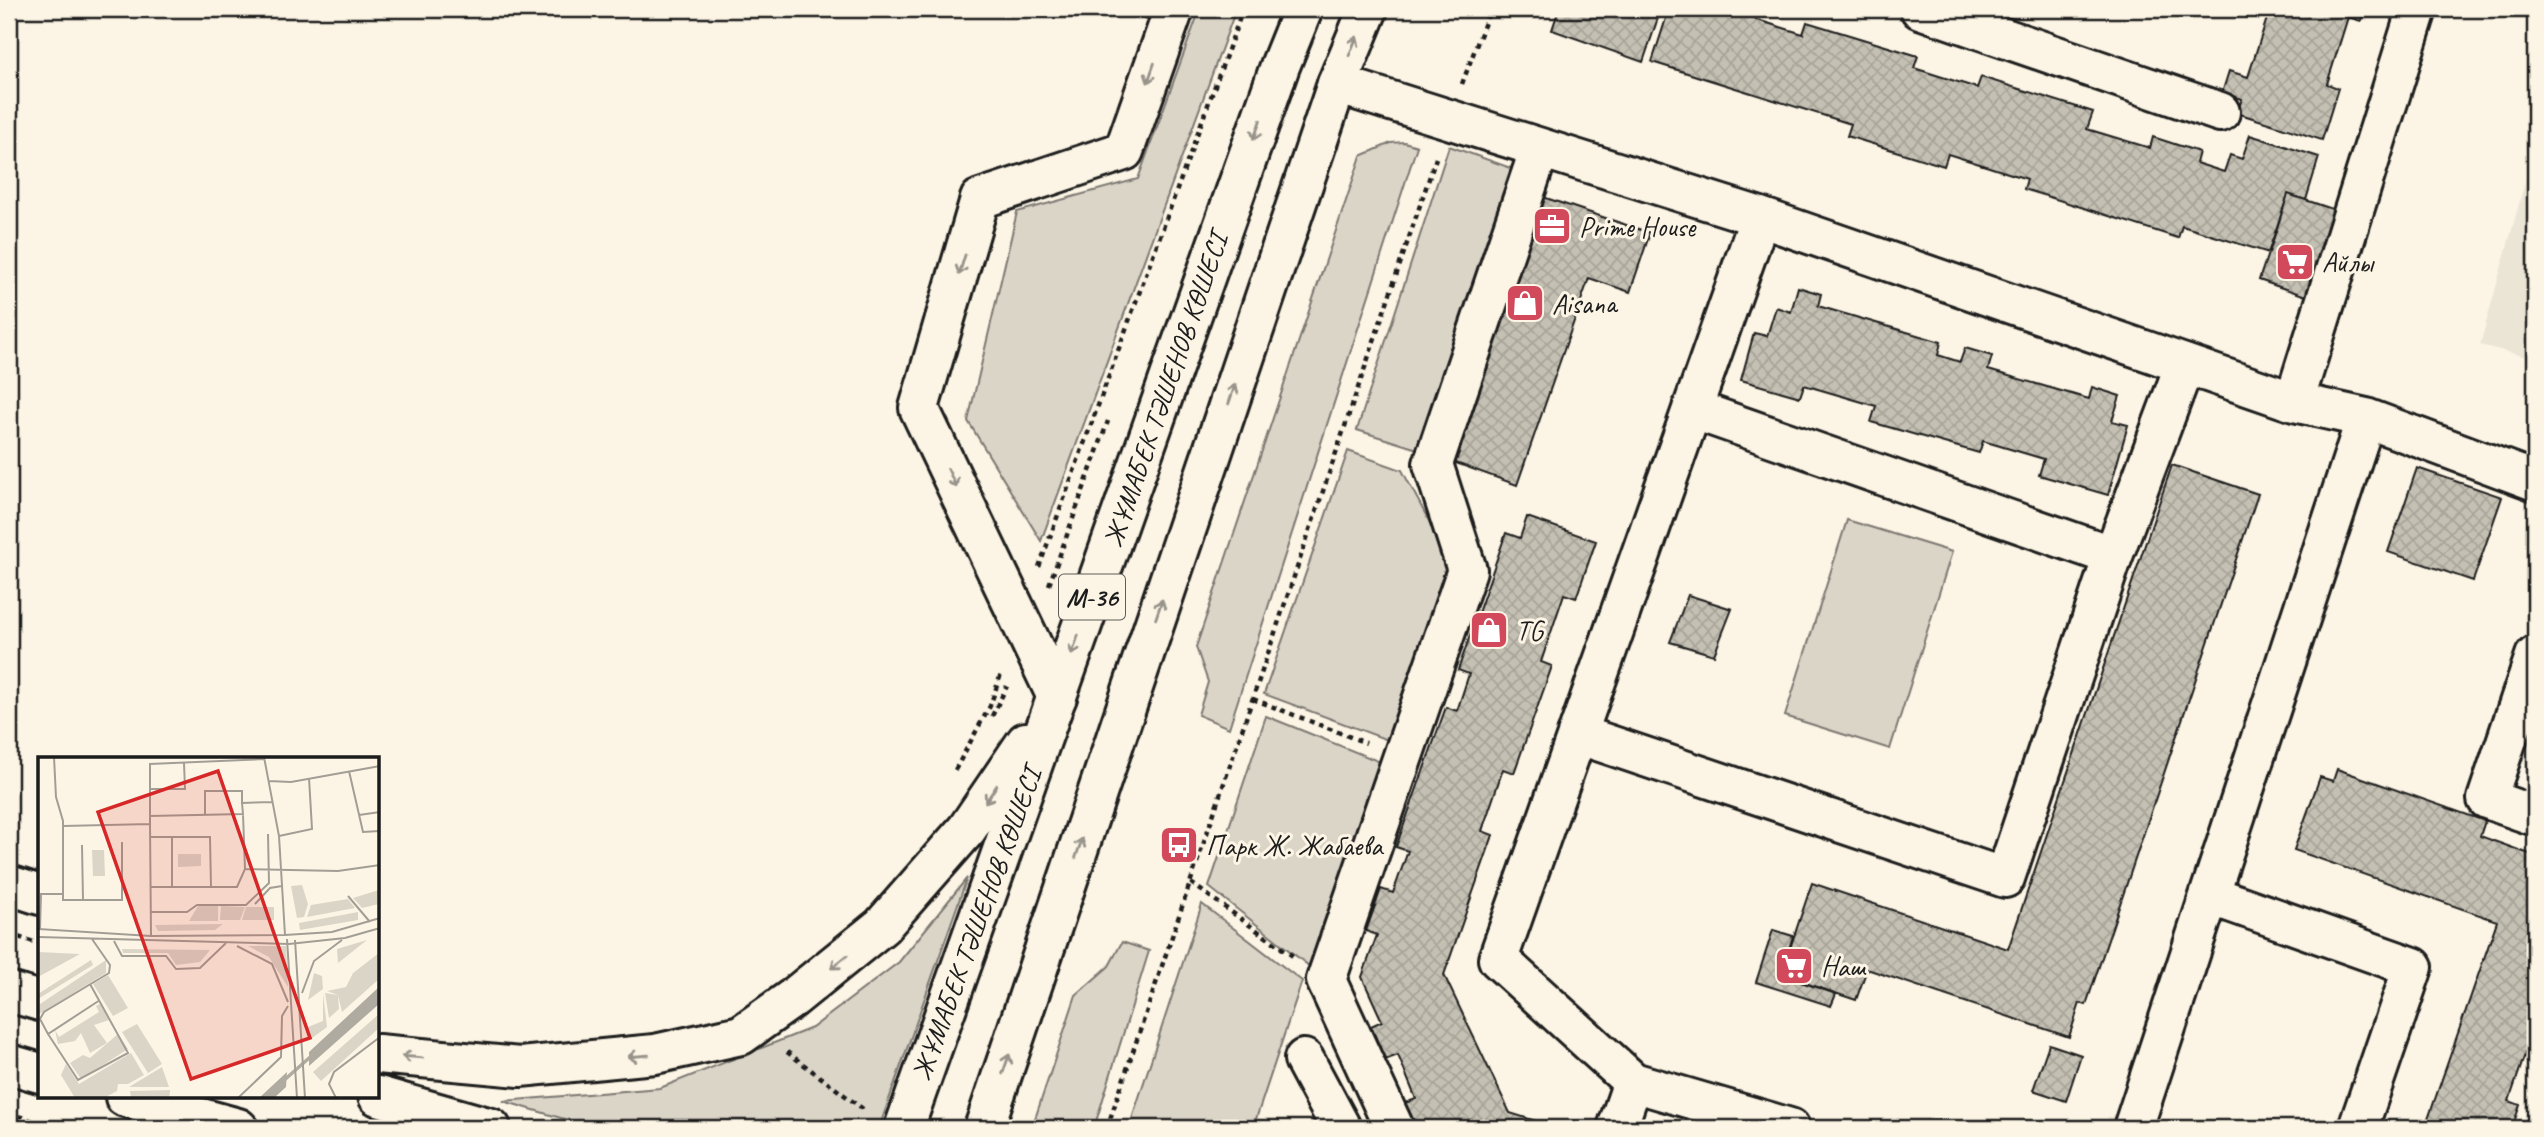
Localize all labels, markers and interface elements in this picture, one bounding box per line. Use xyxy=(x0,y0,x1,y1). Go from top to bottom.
one-way arrow xyxy=(1347,36,1360,57)
one-way arrow xyxy=(1144,62,1156,84)
one-way arrow xyxy=(1250,119,1262,141)
office icon: Prime House xyxy=(1531,205,1573,247)
place label: Prime House xyxy=(1579,209,1697,244)
street label: ЖҰМАБЕК ТӘШЕНОВ КӨШЕСІ xyxy=(1095,223,1237,551)
supermarket icon: Айлы xyxy=(2274,241,2316,283)
place label: Айлы xyxy=(2322,245,2375,280)
one-way arrow xyxy=(955,254,968,276)
shop icon: Aisana xyxy=(1504,282,1546,324)
place label: Aisana xyxy=(1552,286,1619,321)
one-way arrow xyxy=(1227,383,1239,405)
one-way arrow xyxy=(946,467,960,488)
road number: M-36 xyxy=(1059,575,1125,620)
one-way arrow xyxy=(1154,599,1167,621)
shop icon: TG xyxy=(1468,609,1510,651)
place label: TG xyxy=(1516,613,1546,648)
one-way arrow xyxy=(1068,634,1080,656)
inset map xyxy=(38,757,380,1098)
street label: ЖҰМАБЕК ТӘШЕНОВ КӨШЕСІ xyxy=(903,758,1051,1085)
one-way arrow xyxy=(984,784,998,803)
bus stop icon: Парк Ж. Жабаева xyxy=(1158,824,1200,866)
place label: Парк Ж. Жабаева xyxy=(1206,828,1384,863)
one-way arrow xyxy=(1073,837,1086,859)
supermarket icon: Наш xyxy=(1773,945,1815,987)
place label: Наш xyxy=(1821,949,1867,984)
one-way arrow xyxy=(830,954,848,969)
one-way arrow xyxy=(401,1050,423,1063)
one-way arrow xyxy=(627,1050,650,1063)
one-way arrow xyxy=(1001,1053,1013,1075)

